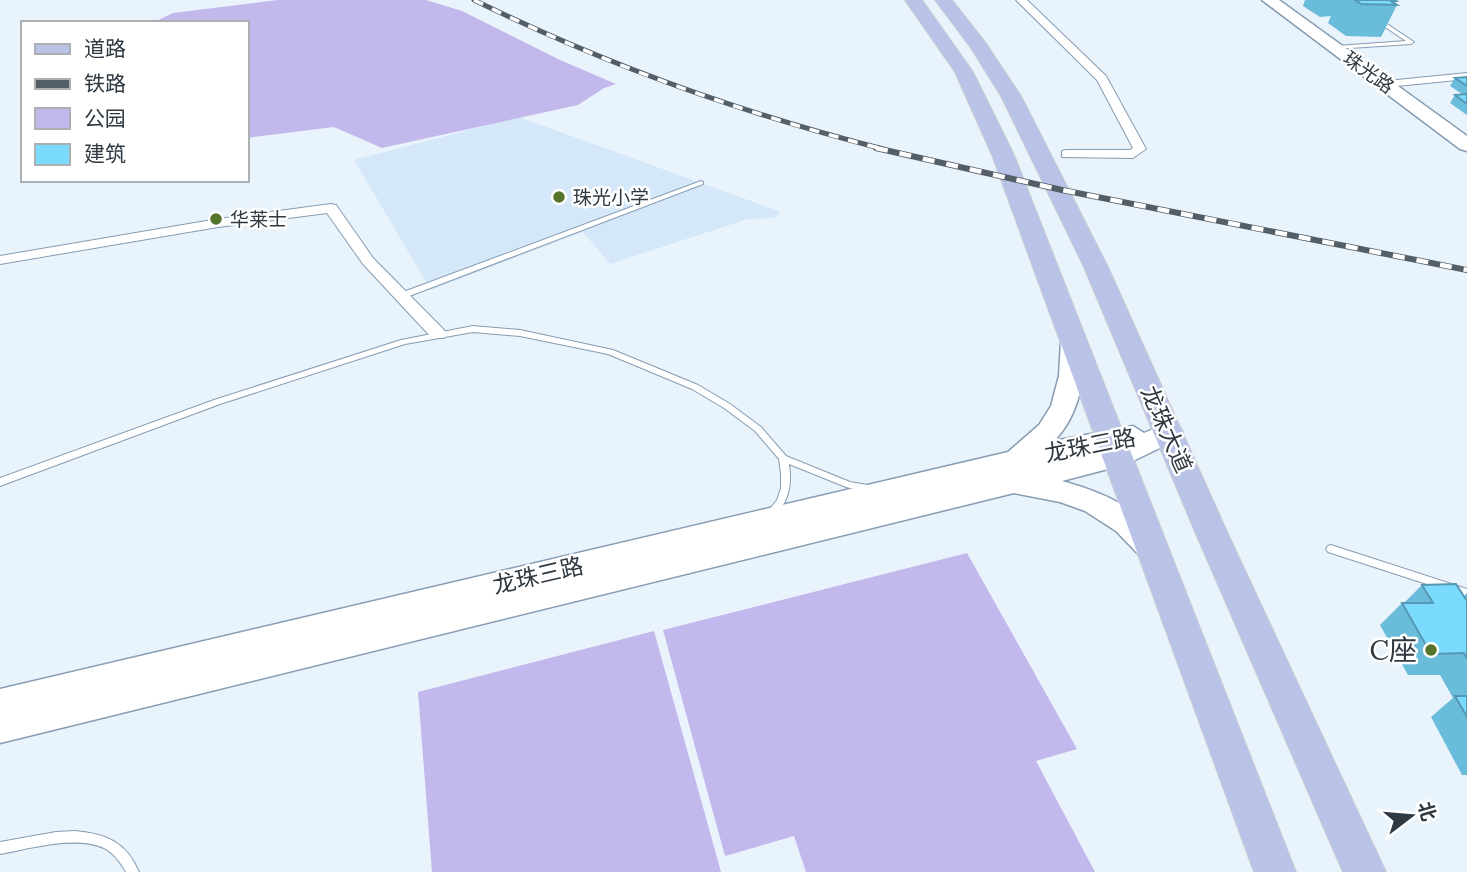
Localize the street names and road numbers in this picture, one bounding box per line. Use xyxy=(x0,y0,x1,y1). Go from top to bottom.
street label: 珠光路 xyxy=(1339,46,1399,98)
street label: 龙珠大道 xyxy=(1135,381,1199,477)
street label: 龙珠三路 xyxy=(1042,422,1138,468)
street label: 龙珠三路 xyxy=(490,551,586,599)

